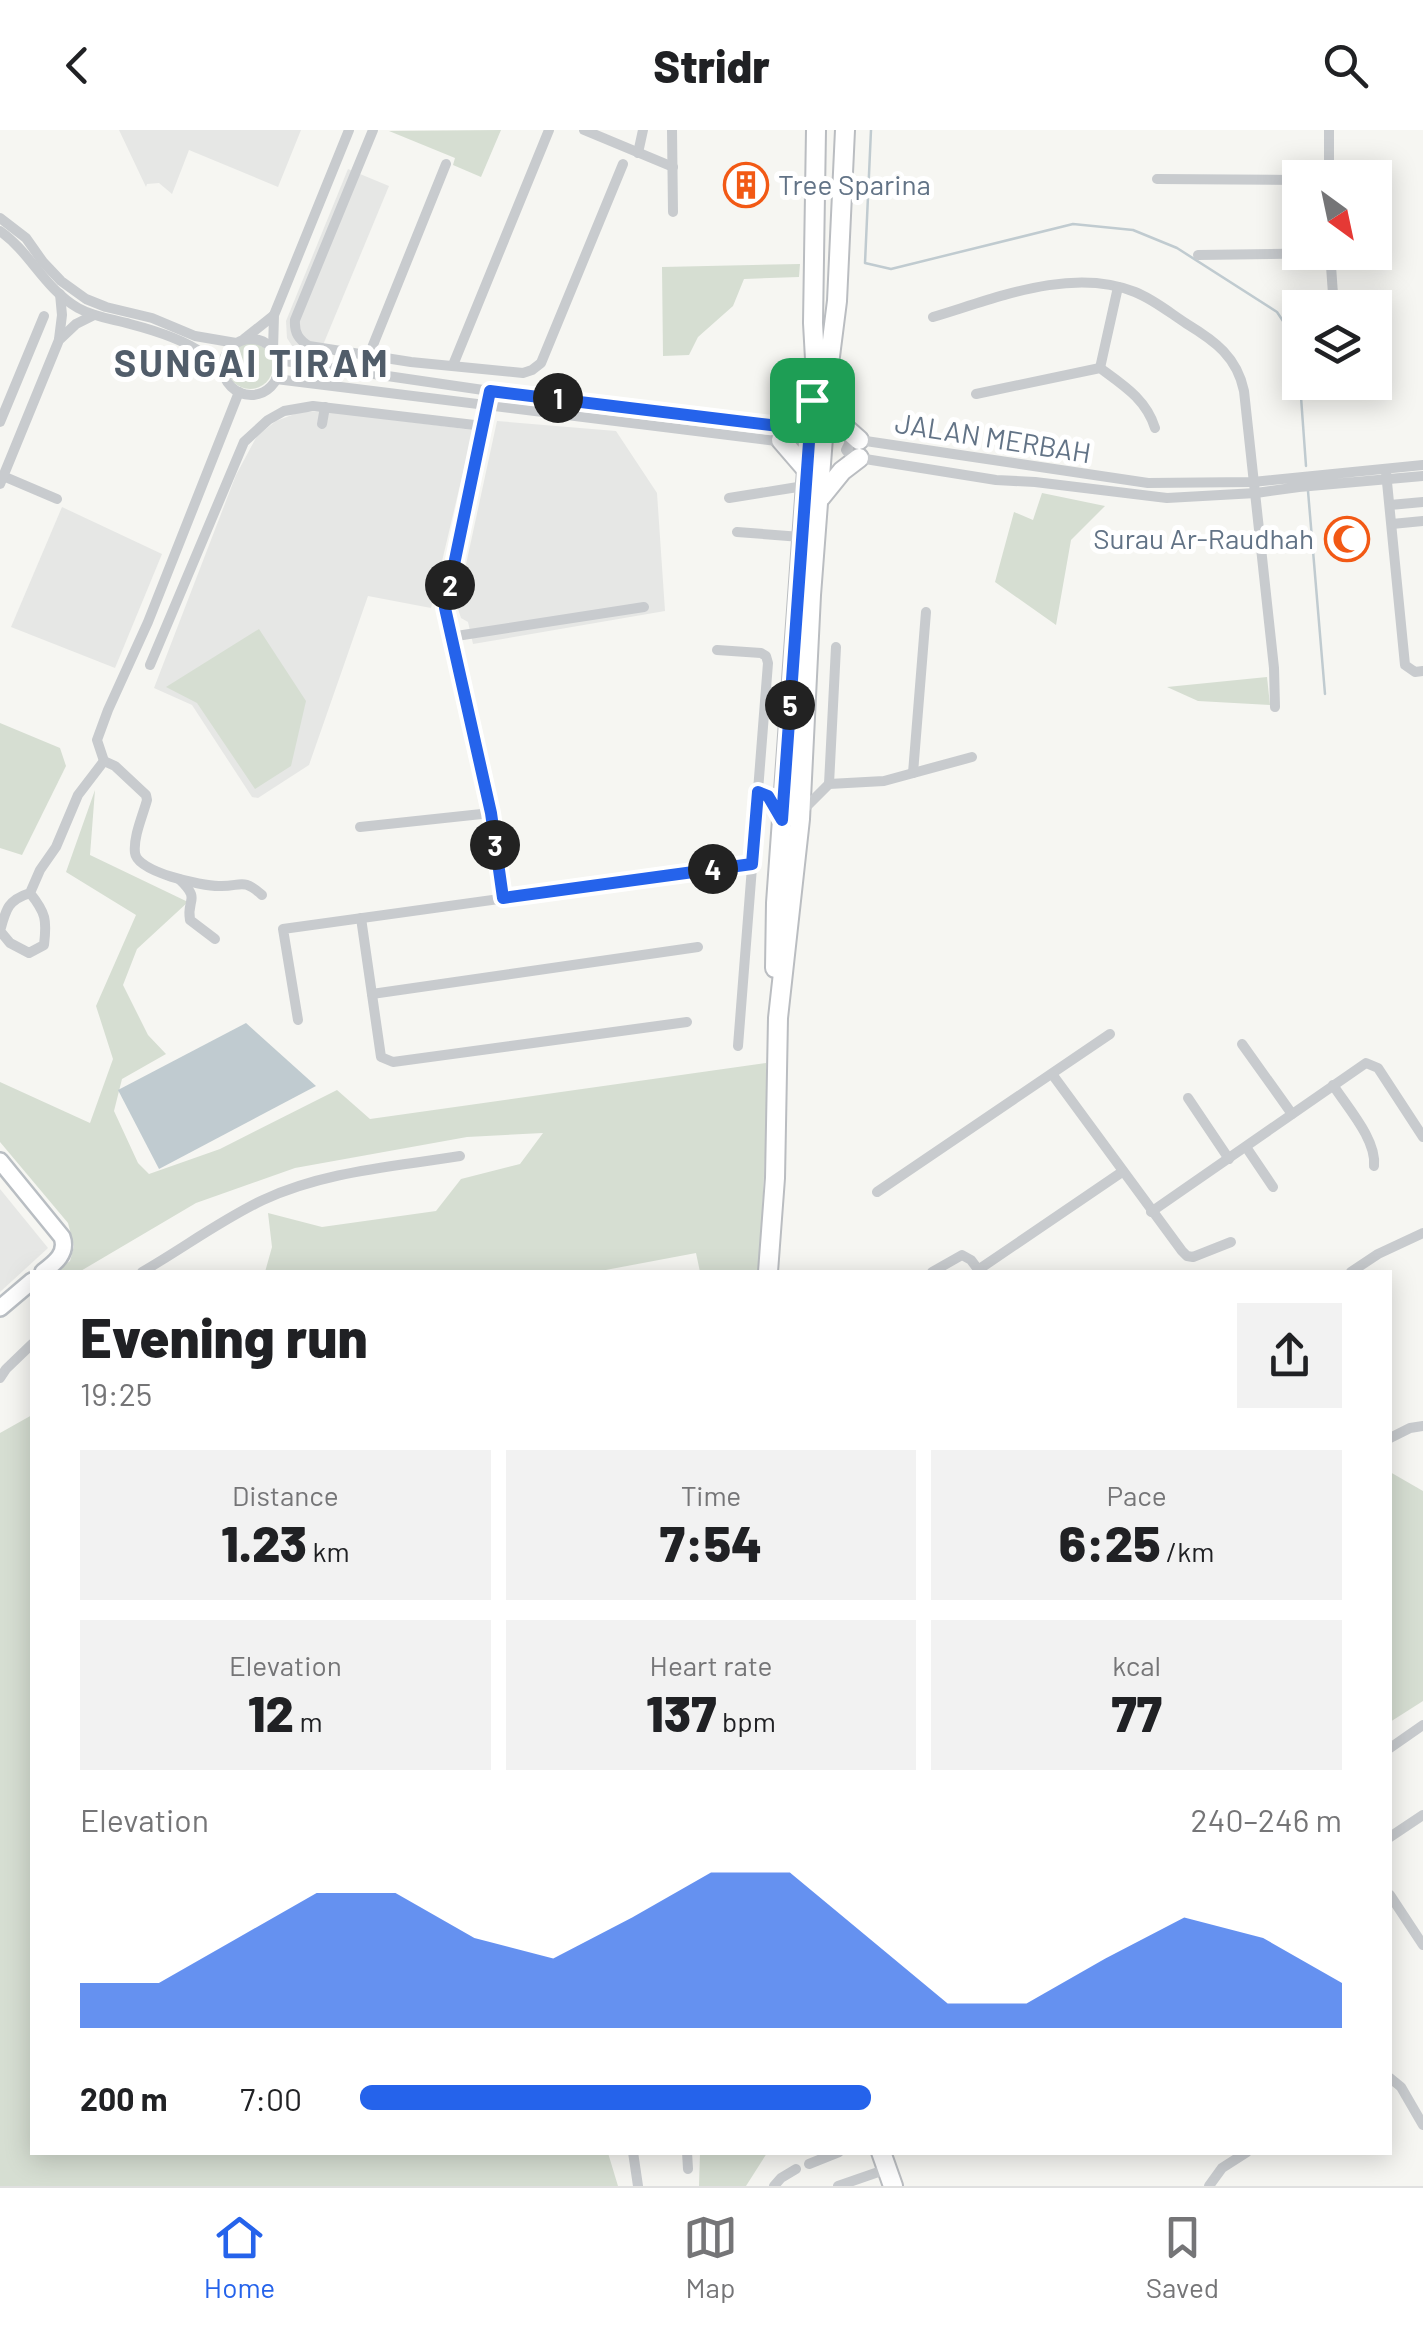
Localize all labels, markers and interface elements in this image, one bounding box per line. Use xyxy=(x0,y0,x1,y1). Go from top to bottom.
icon: back xyxy=(50,38,105,93)
text: Stridr xyxy=(653,38,770,92)
icon: search xyxy=(1318,38,1373,93)
north arrow xyxy=(1282,160,1392,270)
map controls xyxy=(1282,160,1392,400)
building icon: Tree Sparina xyxy=(723,162,769,208)
place label: Tree Sparina xyxy=(778,167,931,201)
button: layers xyxy=(1282,290,1392,400)
district label: SUNGAI TIRAM xyxy=(114,339,390,385)
pin xyxy=(770,358,855,443)
pin: 1 xyxy=(533,373,583,423)
icon: arrive xyxy=(785,373,840,428)
text: 1 xyxy=(553,381,563,415)
street label: JALAN MERBAH xyxy=(893,405,1094,469)
mosque icon: Surau Ar-Raudhah xyxy=(1324,516,1370,562)
place label: Surau Ar-Raudhah xyxy=(1093,521,1314,555)
pin: 2 xyxy=(425,560,475,610)
text: 2 xyxy=(442,568,458,602)
pin: 5 xyxy=(765,680,815,730)
text: 5 xyxy=(782,688,798,722)
pin: 3 xyxy=(470,820,520,870)
text: 3 xyxy=(487,828,503,862)
pin: 4 xyxy=(688,844,738,894)
text: 4 xyxy=(705,852,721,886)
text: Evening run xyxy=(80,1303,368,1369)
button: share xyxy=(1237,1303,1342,1408)
text: 19:25 xyxy=(80,1374,152,1412)
text: Distance xyxy=(232,1478,339,1512)
text: Time xyxy=(681,1478,741,1512)
text: Pace xyxy=(1107,1478,1167,1512)
text: 1.23 xyxy=(221,1512,307,1572)
text: 7:54 xyxy=(660,1512,762,1572)
text: 6:25 xyxy=(1059,1512,1160,1572)
text: km xyxy=(307,1534,350,1568)
text: /km xyxy=(1160,1534,1214,1568)
text: Elevation xyxy=(229,1648,342,1682)
text: Heart rate xyxy=(650,1648,772,1682)
text: kcal xyxy=(1112,1648,1161,1682)
text: 12 xyxy=(248,1682,294,1742)
text: 137 xyxy=(646,1682,716,1742)
text: 77 xyxy=(1111,1682,1162,1742)
text: m xyxy=(294,1704,323,1738)
text: bpm xyxy=(716,1704,776,1738)
text: Elevation xyxy=(80,1800,209,1838)
text: 240–246 m xyxy=(1191,1800,1342,1838)
text: 200 m xyxy=(80,2079,168,2117)
text: 7:00 xyxy=(240,2079,302,2117)
tab: Home xyxy=(204,2210,275,2304)
tab: Map xyxy=(683,2210,738,2304)
tab: Saved xyxy=(1146,2210,1219,2304)

